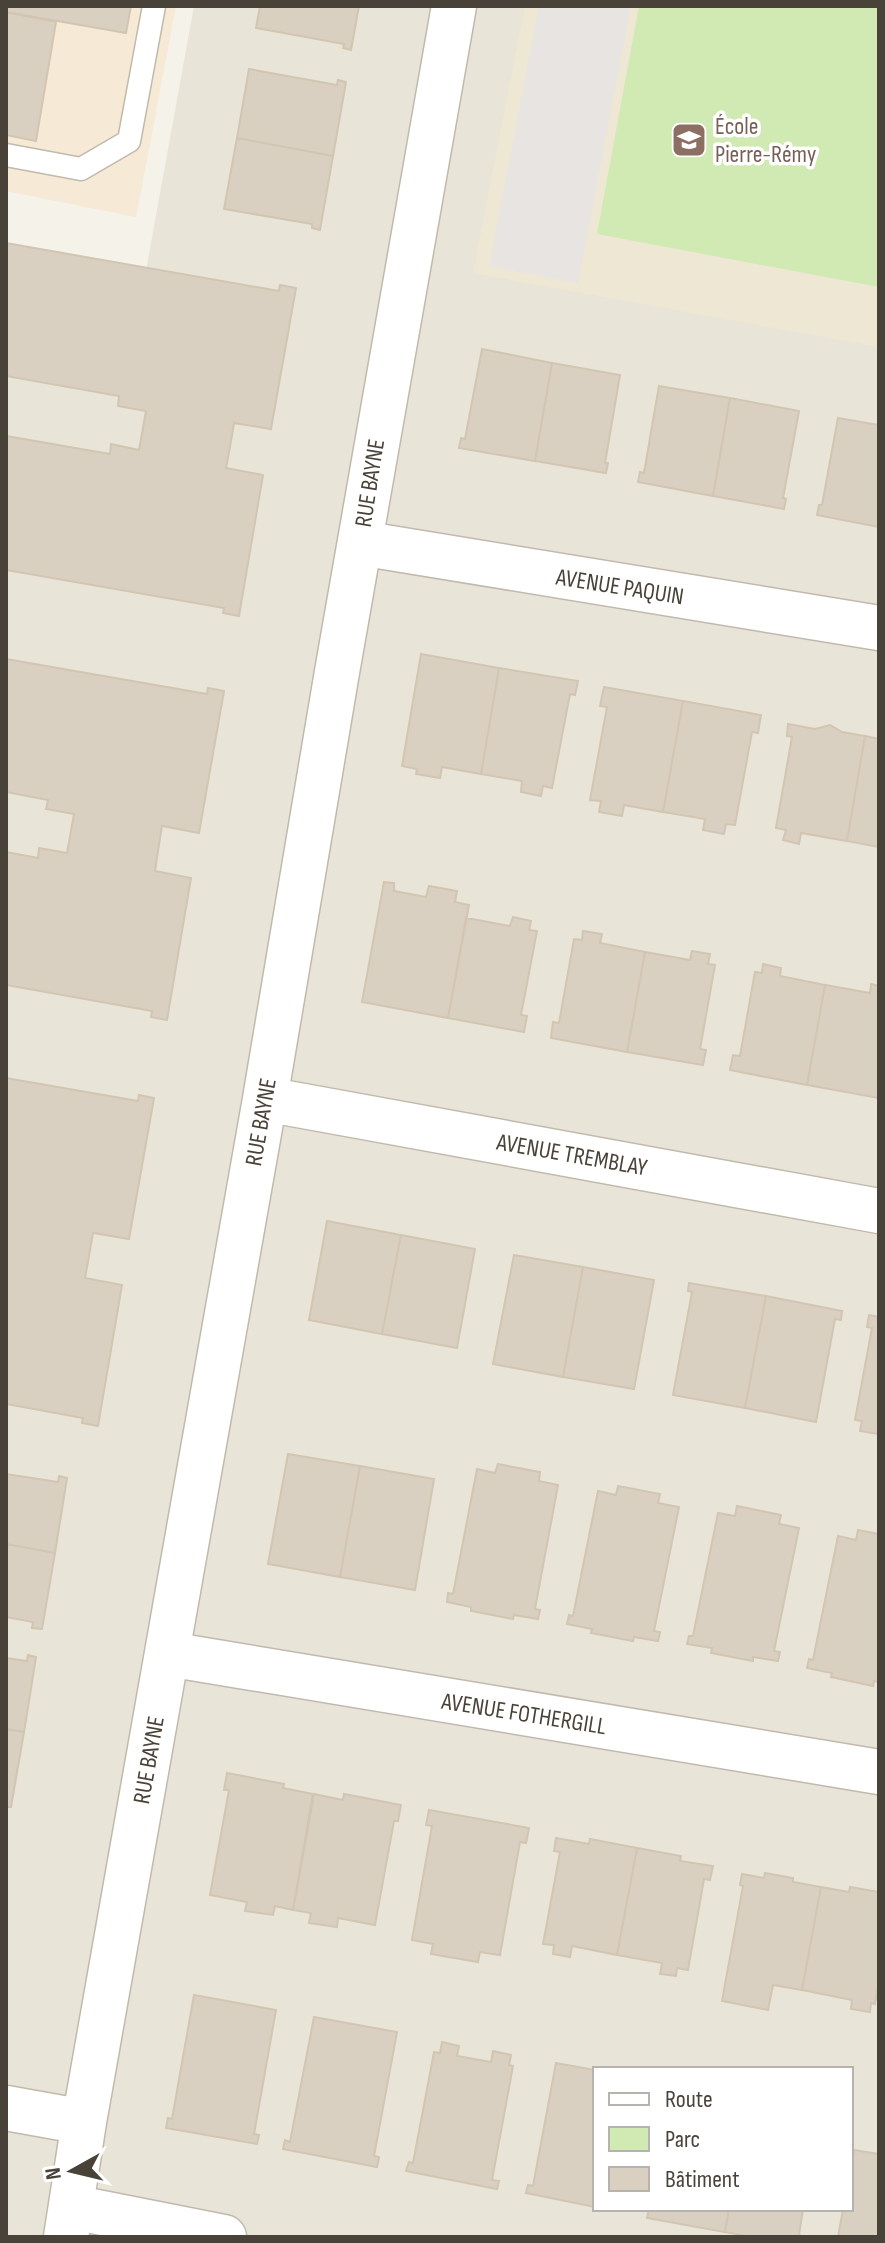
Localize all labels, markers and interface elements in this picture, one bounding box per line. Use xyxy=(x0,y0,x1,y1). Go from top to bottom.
place label: École Pierre-Rémy xyxy=(715,112,816,169)
school or university icon: École Pierre-Rémy xyxy=(670,121,708,159)
street label: RUE BAYNE xyxy=(349,437,391,529)
street label: AVENUE PAQUIN xyxy=(553,562,686,611)
street label: RUE BAYNE xyxy=(239,1076,283,1168)
street label: AVENUE TREMBLAY xyxy=(494,1127,649,1182)
street label: AVENUE FOTHERGILL xyxy=(439,1687,608,1741)
street label: RUE BAYNE xyxy=(127,1714,171,1806)
legend xyxy=(593,2067,853,2211)
text: Route xyxy=(665,2085,713,2114)
text: Parc xyxy=(665,2125,700,2154)
north arrow xyxy=(32,2131,112,2211)
text: Bâtiment xyxy=(665,2165,740,2194)
text: N xyxy=(39,2166,68,2181)

